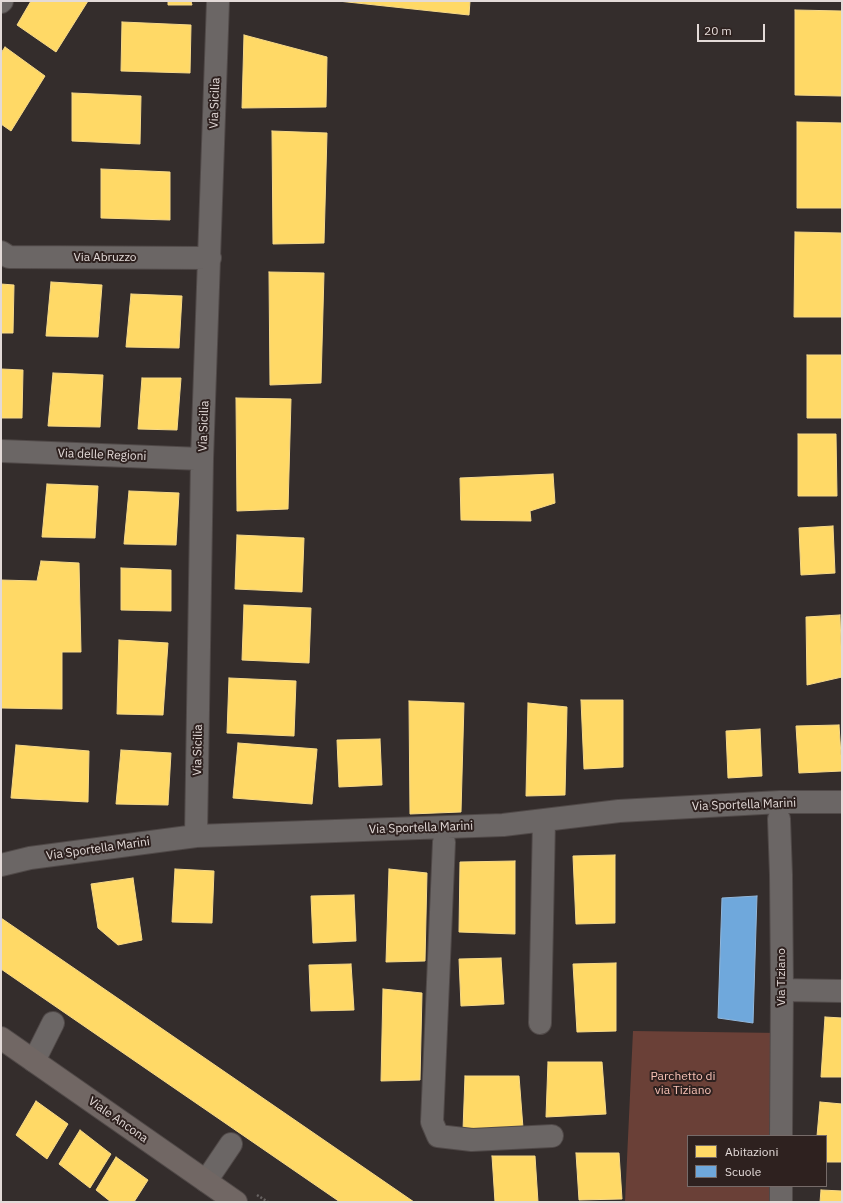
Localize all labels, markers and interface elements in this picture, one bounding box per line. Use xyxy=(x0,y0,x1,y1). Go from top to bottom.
scale bar xyxy=(699,16,767,42)
text: 20 m xyxy=(704,23,732,38)
street label: Via Sicilia xyxy=(207,77,223,129)
street label: Via Abruzzo xyxy=(73,251,137,265)
street label: Via Sicilia xyxy=(196,400,212,452)
street label: Via delle Regioni xyxy=(57,446,147,464)
street label: Via Sicilia xyxy=(190,724,206,776)
street label: Via Sportella Marini xyxy=(692,796,796,814)
street label: Via Sportella Marini xyxy=(369,819,473,837)
street label: Via Sportella Marini xyxy=(45,835,151,863)
street label: Via Tiziano xyxy=(775,948,789,1006)
park label: Parchetto di via Tiziano xyxy=(650,1070,716,1098)
street label: Viale Ancona xyxy=(85,1094,151,1146)
legend xyxy=(687,1135,827,1187)
text: Abitazioni xyxy=(725,1144,778,1159)
text: Scuole xyxy=(725,1164,761,1179)

